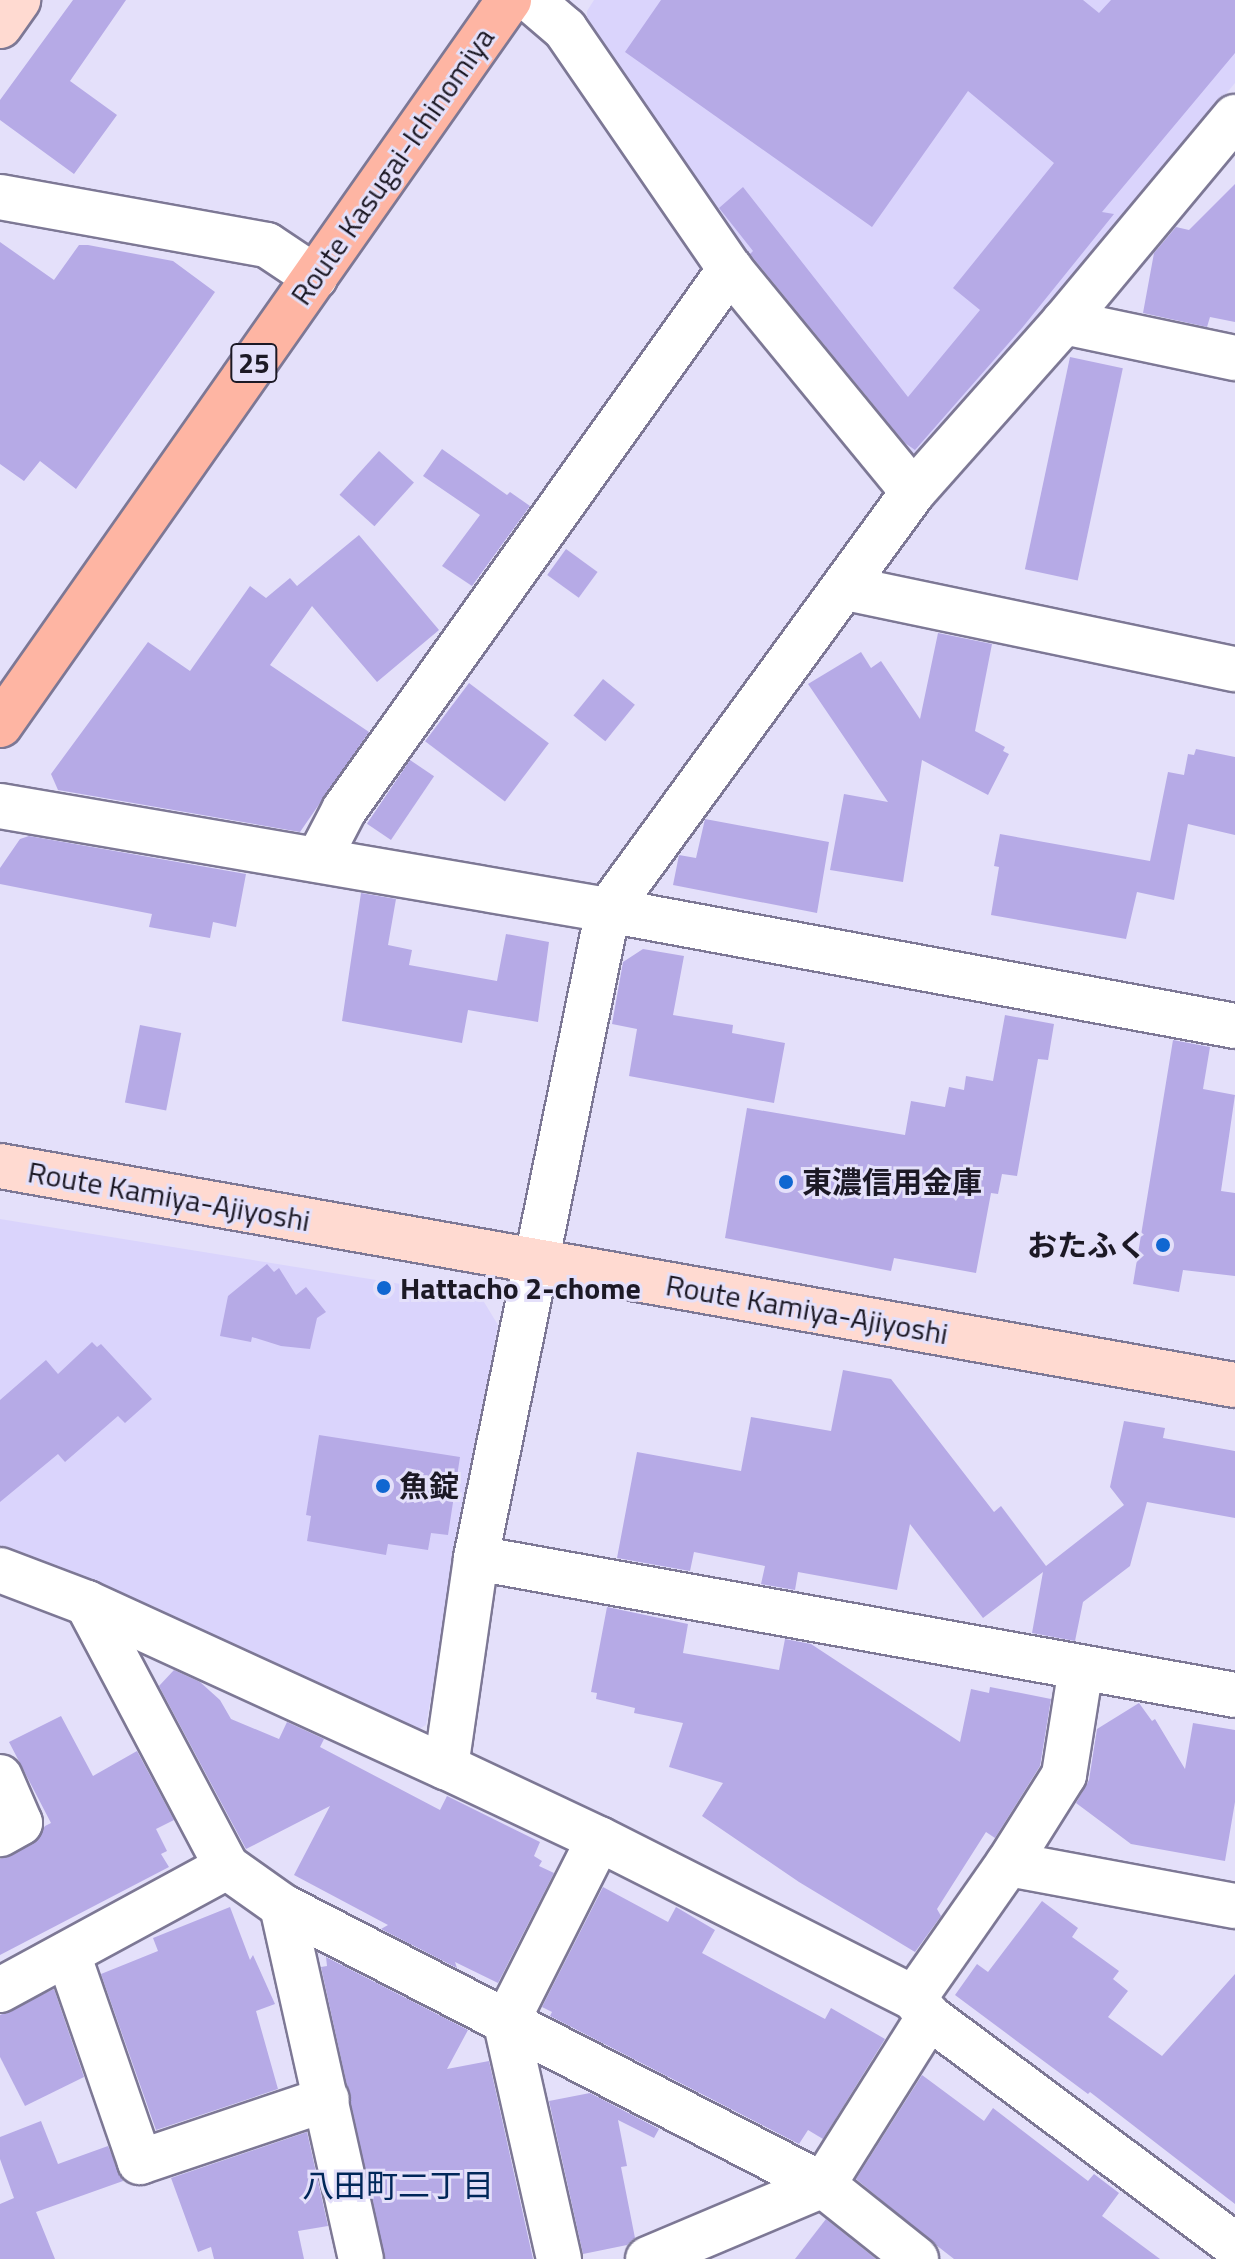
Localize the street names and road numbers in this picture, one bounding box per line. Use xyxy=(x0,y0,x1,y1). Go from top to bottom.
street label: Route Kasugai-Ichinomiya xyxy=(283,20,501,312)
road number: 25 xyxy=(230,339,278,387)
street label: Route Kamiya-Ajiyoshi xyxy=(25,1153,313,1239)
street label: Route Kamiya-Ajiyoshi xyxy=(663,1266,951,1352)

